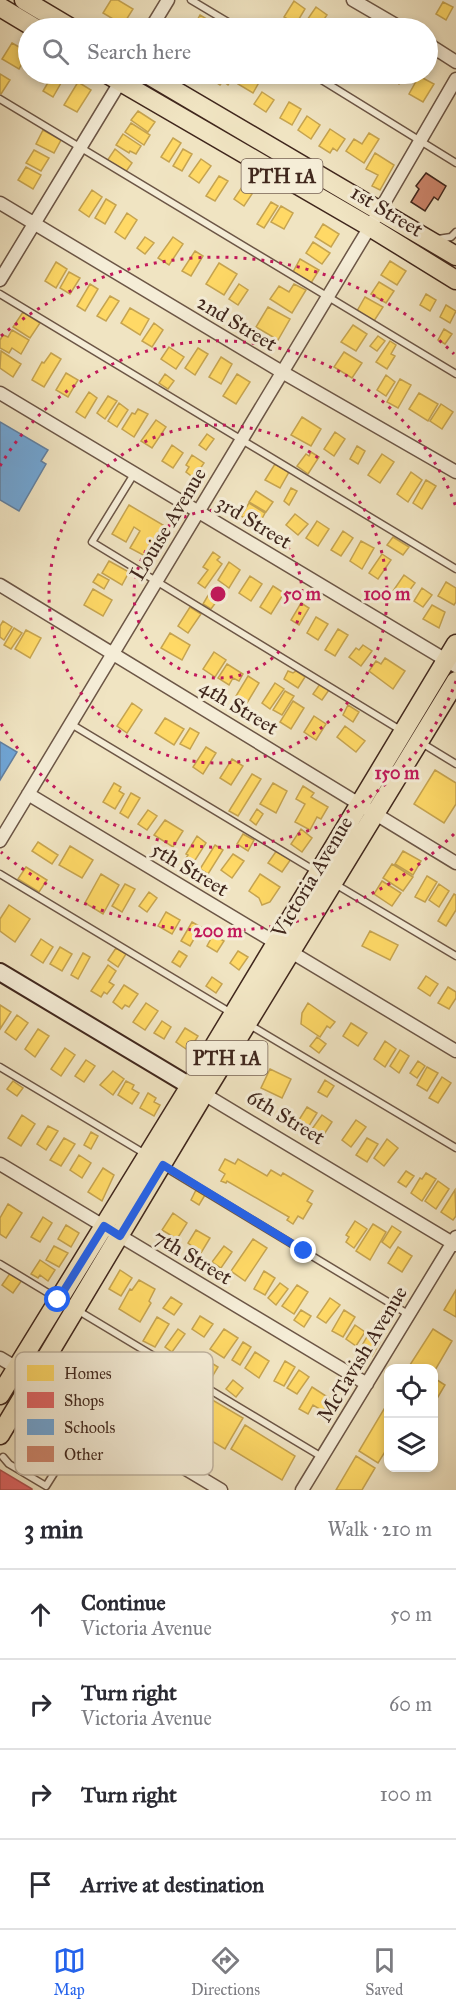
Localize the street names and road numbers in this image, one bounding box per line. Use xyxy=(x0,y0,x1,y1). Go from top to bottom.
road number: PTH 1A xyxy=(242,159,322,193)
street label: 1st Street xyxy=(346,179,428,243)
street label: 2nd Street xyxy=(192,289,282,357)
street label: Louise Avenue xyxy=(124,463,212,585)
street label: 3rd Street xyxy=(212,489,297,555)
street label: 4th Street xyxy=(195,673,284,741)
street label: Victoria Avenue xyxy=(265,811,359,943)
street label: 5th Street xyxy=(147,836,234,902)
road number: PTH 1A xyxy=(186,1041,268,1075)
street label: 6th Street xyxy=(242,1084,330,1151)
street label: 7th Street xyxy=(149,1223,237,1291)
street label: McTavish Avenue xyxy=(311,1281,413,1427)

